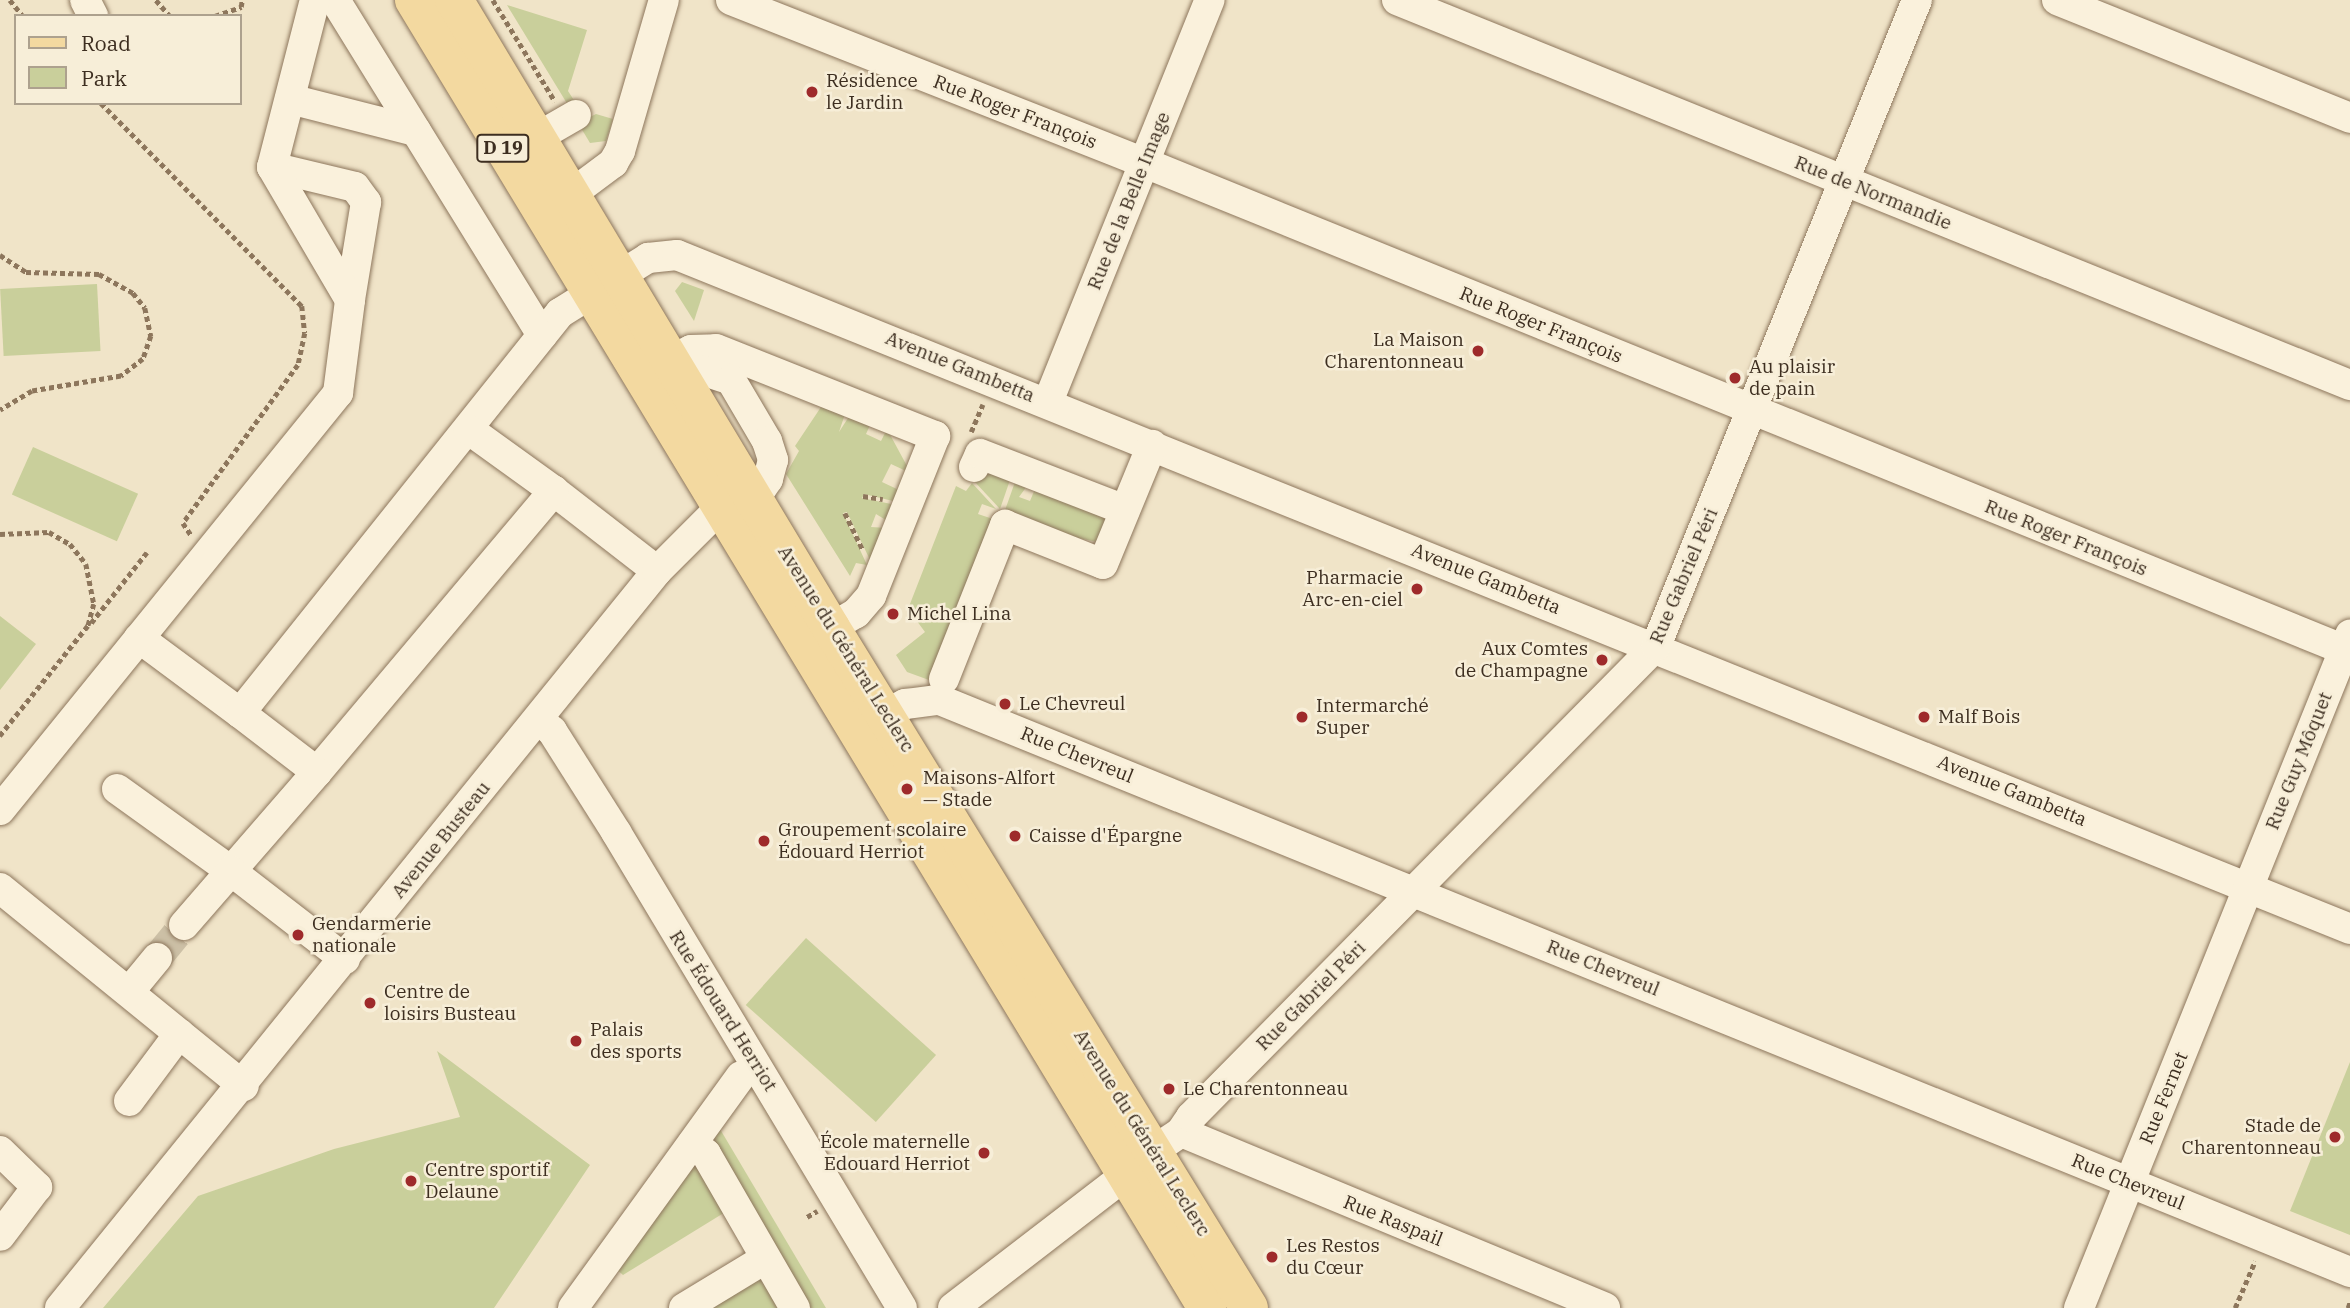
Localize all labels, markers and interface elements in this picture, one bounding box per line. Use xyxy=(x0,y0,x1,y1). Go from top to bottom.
legend xyxy=(14,14,242,105)
text: Road xyxy=(81,29,131,57)
text: Park xyxy=(81,64,127,92)
place label: Résidence le Jardin xyxy=(826,70,918,114)
street label: Rue Roger François xyxy=(930,70,1100,154)
marker: Résidence le Jardin xyxy=(804,84,820,100)
street label: Rue de la Belle Image xyxy=(1083,109,1175,293)
road number: D 19 xyxy=(475,134,531,162)
street label: Rue de Normandie xyxy=(1791,151,1955,235)
street label: Rue Roger François xyxy=(1456,282,1626,368)
street label: Avenue Gambetta xyxy=(882,327,1038,407)
place label: La Maison Charentonneau xyxy=(1325,329,1464,373)
marker: La Maison Charentonneau xyxy=(1470,343,1486,359)
place label: Au plaisir de pain xyxy=(1749,356,1835,400)
marker: Au plaisir de pain xyxy=(1727,370,1743,386)
street label: Rue Roger François xyxy=(1981,495,2151,581)
street label: Rue Gabriel Péri xyxy=(1645,505,1723,647)
street label: Avenue Gambetta xyxy=(1408,539,1564,619)
street label: Avenue du Général Leclerc xyxy=(773,541,919,757)
place label: Pharmacie Arc-en-ciel xyxy=(1302,567,1403,611)
marker: Pharmacie Arc-en-ciel xyxy=(1409,581,1425,597)
place label: Michel Lina xyxy=(907,603,1011,625)
marker: Michel Lina xyxy=(885,606,901,622)
place label: Aux Comtes de Champagne xyxy=(1454,638,1588,682)
marker: Aux Comtes de Champagne xyxy=(1594,652,1610,668)
street label: Rue Guy Môquet xyxy=(2261,689,2337,833)
place label: Le Chevreul xyxy=(1019,693,1125,715)
place label: Intermarché Super xyxy=(1316,695,1429,739)
marker: Le Chevreul xyxy=(997,696,1013,712)
place label: Malf Bois xyxy=(1938,706,2020,728)
marker: Intermarché Super xyxy=(1294,709,1310,725)
marker: Malf Bois xyxy=(1916,709,1932,725)
street label: Rue Chevreul xyxy=(1017,722,1137,788)
street label: Avenue Gambetta xyxy=(1934,751,2090,831)
place label: Maisons-Alfort — Stade xyxy=(923,767,1055,811)
street label: Avenue Busteau xyxy=(387,777,495,903)
marker: Maisons-Alfort — Stade xyxy=(897,779,917,799)
place label: Groupement scolaire Édouard Herriot xyxy=(778,819,966,863)
place label: Caisse d'Épargne xyxy=(1029,825,1182,847)
marker: Caisse d'Épargne xyxy=(1007,828,1023,844)
marker: Groupement scolaire Édouard Herriot xyxy=(756,833,772,849)
place label: Gendarmerie nationale xyxy=(312,913,431,957)
street label: Rue Édouard Herriot xyxy=(664,926,782,1096)
marker: Gendarmerie nationale xyxy=(290,927,306,943)
street label: Rue Chevreul xyxy=(1543,935,1663,1001)
street label: Rue Gabriel Péri xyxy=(1252,937,1370,1055)
place label: Centre de loisirs Busteau xyxy=(384,981,516,1025)
marker: Centre de loisirs Busteau xyxy=(362,995,378,1011)
place label: Palais des sports xyxy=(590,1019,682,1063)
street label: Avenue du Général Leclerc xyxy=(1069,1025,1215,1241)
marker: Palais des sports xyxy=(568,1033,584,1049)
street label: Rue Fernet xyxy=(2135,1048,2193,1148)
place label: Le Charentonneau xyxy=(1183,1078,1348,1100)
marker: Le Charentonneau xyxy=(1161,1081,1177,1097)
place label: Stade de Charentonneau xyxy=(2182,1115,2321,1159)
marker: Stade de Charentonneau xyxy=(2327,1129,2343,1145)
place label: École maternelle Edouard Herriot xyxy=(820,1131,970,1175)
marker: École maternelle Edouard Herriot xyxy=(976,1145,992,1161)
street label: Rue Chevreul xyxy=(2068,1149,2188,1215)
place label: Centre sportif Delaune xyxy=(425,1159,549,1203)
marker: Centre sportif Delaune xyxy=(403,1173,419,1189)
street label: Rue Raspail xyxy=(1340,1191,1446,1251)
place label: Les Restos du Cœur xyxy=(1286,1235,1380,1279)
marker: Les Restos du Cœur xyxy=(1264,1249,1280,1265)

